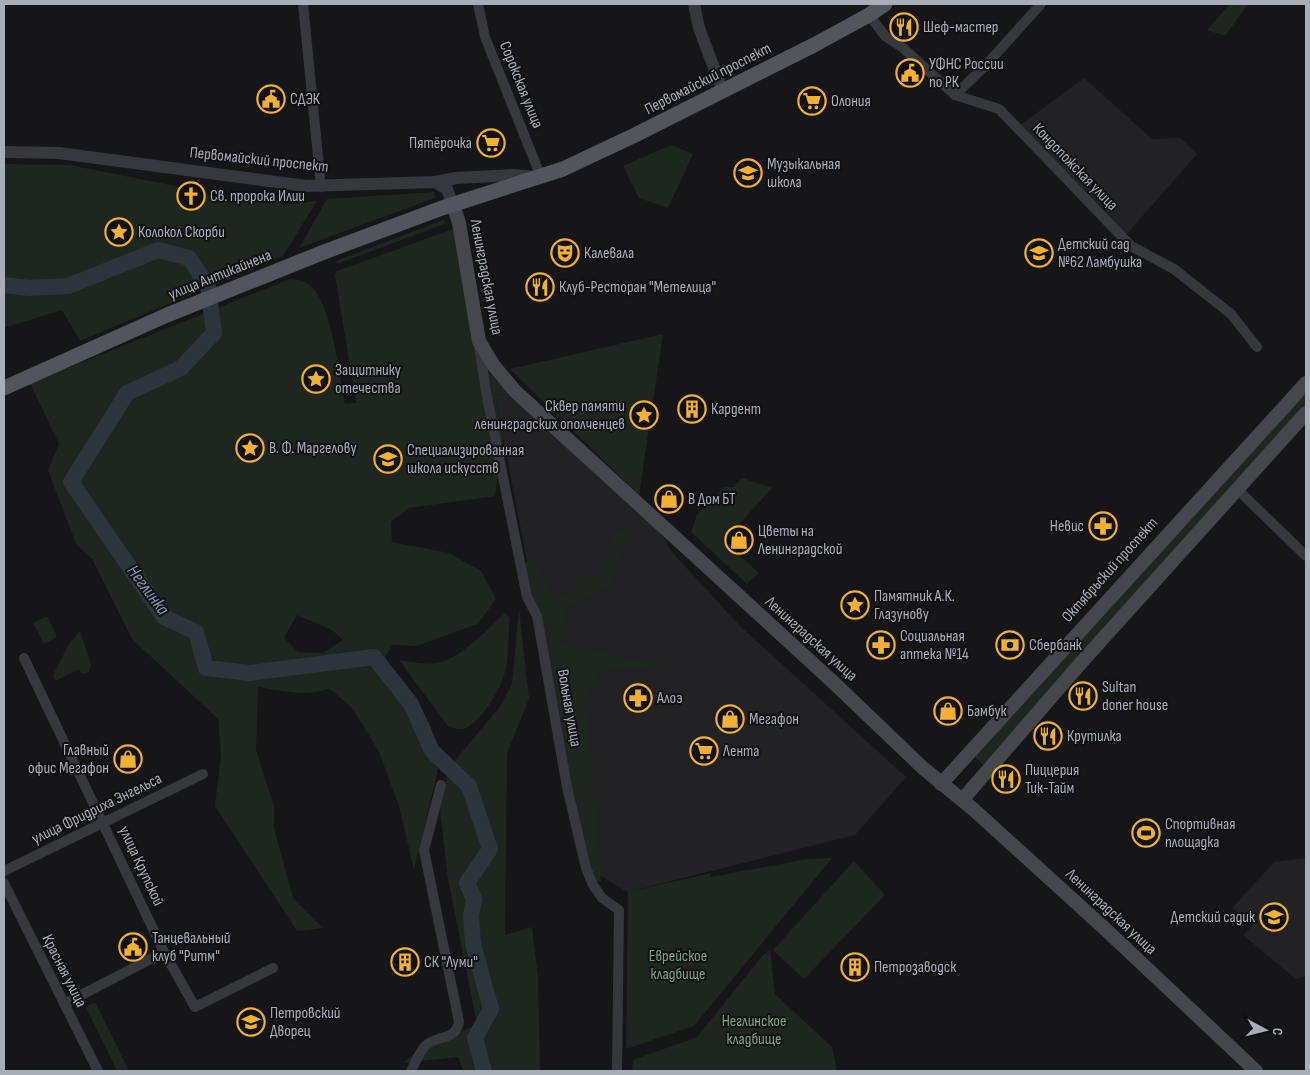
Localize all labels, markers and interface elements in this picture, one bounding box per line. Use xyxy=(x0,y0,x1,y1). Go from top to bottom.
restaurant icon: Шеф-мастер xyxy=(889,12,919,42)
place label: Шеф-мастер xyxy=(923,18,999,37)
street label: Сорокская улица xyxy=(495,39,547,131)
street label: Первомайский проспект xyxy=(642,39,774,119)
place label: УФНС России по РК xyxy=(929,55,1004,92)
public building icon: УФНС России по РК xyxy=(895,58,925,88)
public building icon: СДЭК xyxy=(256,84,286,114)
supermarket icon: Олония xyxy=(797,86,827,116)
place label: СДЭК xyxy=(290,90,321,109)
place label: Олония xyxy=(831,92,871,111)
street label: Кондопожская улица xyxy=(1028,119,1122,215)
supermarket icon: Пятёрочка xyxy=(476,128,506,158)
place label: Пятёрочка xyxy=(409,134,472,153)
street label: Первомайский проспект xyxy=(189,143,329,177)
place label: Музыкальная школа xyxy=(767,155,841,192)
school or university icon: Музыкальная школа xyxy=(733,158,763,188)
church icon: Св. пророка Илии xyxy=(176,181,206,211)
place label: Св. пророка Илии xyxy=(210,187,305,206)
place icon: Колокол Скорби xyxy=(104,217,134,247)
street label: Ленинградская улица xyxy=(465,217,507,336)
place label: Колокол Скорби xyxy=(138,223,225,242)
place label: Детский сад №62 Ламбушка xyxy=(1058,235,1142,272)
theatre icon: Калевала xyxy=(550,238,580,268)
school or university icon: Детский сад №62 Ламбушка xyxy=(1024,238,1054,268)
place label: Калевала xyxy=(584,244,634,263)
street label: улица Антикайнена xyxy=(166,246,274,304)
restaurant icon: Клуб-Ресторан "Метелица" xyxy=(525,272,555,302)
place label: Клуб-Ресторан "Метелица" xyxy=(559,278,716,297)
place label: Защитнику отечества xyxy=(335,361,401,398)
place icon: Защитнику отечества xyxy=(301,364,331,394)
building icon: Кардент xyxy=(677,394,707,424)
place label: Сквер памяти ленинградских ополченцев xyxy=(475,397,625,434)
place icon: Сквер памяти ленинградских ополченцев xyxy=(629,400,659,430)
place label: Кардент xyxy=(711,400,761,419)
place icon: В. Ф. Маргелову xyxy=(235,433,265,463)
place label: В. Ф. Маргелову xyxy=(269,439,357,458)
place label: Специализированная школа искусств xyxy=(407,441,524,478)
school or university icon: Специализированная школа искусств xyxy=(373,444,403,474)
shop icon: В Дом БТ xyxy=(654,484,684,514)
place label: В Дом БТ xyxy=(688,490,736,509)
pharmacy icon: Невис xyxy=(1088,511,1118,541)
street label: Октябрьский проспект xyxy=(1058,514,1162,626)
place label: Невис xyxy=(1050,517,1084,536)
place label: Цветы на Ленинградской xyxy=(757,522,842,559)
shop icon: Цветы на Ленинградской xyxy=(724,525,754,555)
water label: Неглинка xyxy=(122,561,174,620)
place label: Памятник А.К. Глазунову xyxy=(874,587,955,624)
place icon: Памятник А.К. Глазунову xyxy=(840,590,870,620)
street label: Ленинградская улица xyxy=(760,592,861,685)
place label: Социальная аптека №14 xyxy=(900,627,969,664)
pharmacy icon: Социальная аптека №14 xyxy=(866,630,896,660)
bank icon: Сбербанк xyxy=(995,630,1025,660)
place label: Сбербанк xyxy=(1029,636,1083,655)
street label: Вольная улица xyxy=(553,668,585,748)
place label: Sultan doner house xyxy=(1102,678,1168,715)
restaurant icon: Sultan doner house xyxy=(1068,681,1098,711)
pharmacy icon: Алоэ xyxy=(623,683,653,713)
place label: Алоэ xyxy=(656,689,683,708)
shop icon: Бамбук xyxy=(933,696,963,726)
place label: Бамбук xyxy=(967,702,1008,721)
shop icon: Мегафон xyxy=(715,704,745,734)
place label: Мегафон xyxy=(749,710,799,729)
restaurant icon: Крутилка xyxy=(1033,721,1063,751)
place label: Крутилка xyxy=(1067,727,1122,746)
supermarket icon: Лента xyxy=(689,736,719,766)
place label: Главный офис Мегафон xyxy=(28,741,109,778)
place label: Лента xyxy=(722,742,760,761)
shop icon: Главный офис Мегафон xyxy=(113,744,143,774)
place label: Пиццерия Тик-Тайм xyxy=(1025,761,1079,798)
restaurant icon: Пиццерия Тик-Тайм xyxy=(991,764,1021,794)
street label: улица Фридриха Энгельса xyxy=(29,769,165,849)
place label: Спортивная площадка xyxy=(1165,815,1236,852)
sports icon: Спортивная площадка xyxy=(1131,818,1161,848)
street label: улица Крупской xyxy=(114,823,168,909)
street label: Ленинградская улица xyxy=(1061,864,1160,959)
school or university icon: Детский садик xyxy=(1259,902,1289,932)
place label: Детский садик xyxy=(1171,908,1256,927)
place label: Танцевальный клуб "Ритм" xyxy=(152,929,231,966)
street label: Красная улица xyxy=(38,931,90,1011)
public building icon: Танцевальный клуб "Ритм" xyxy=(118,932,148,962)
building icon: СК "Луми" xyxy=(390,947,420,977)
park label: Еврейское кладбище xyxy=(649,947,707,984)
building icon: Петрозаводск xyxy=(840,952,870,982)
place label: СК "Луми" xyxy=(424,953,478,972)
place label: Петрозаводск xyxy=(874,958,957,977)
place label: Петровский Дворец xyxy=(270,1004,341,1041)
north arrow xyxy=(1240,1005,1290,1055)
school or university icon: Петровский Дворец xyxy=(236,1007,266,1037)
park label: Неглинское кладбище xyxy=(722,1012,786,1049)
text: С xyxy=(1269,1027,1286,1036)

